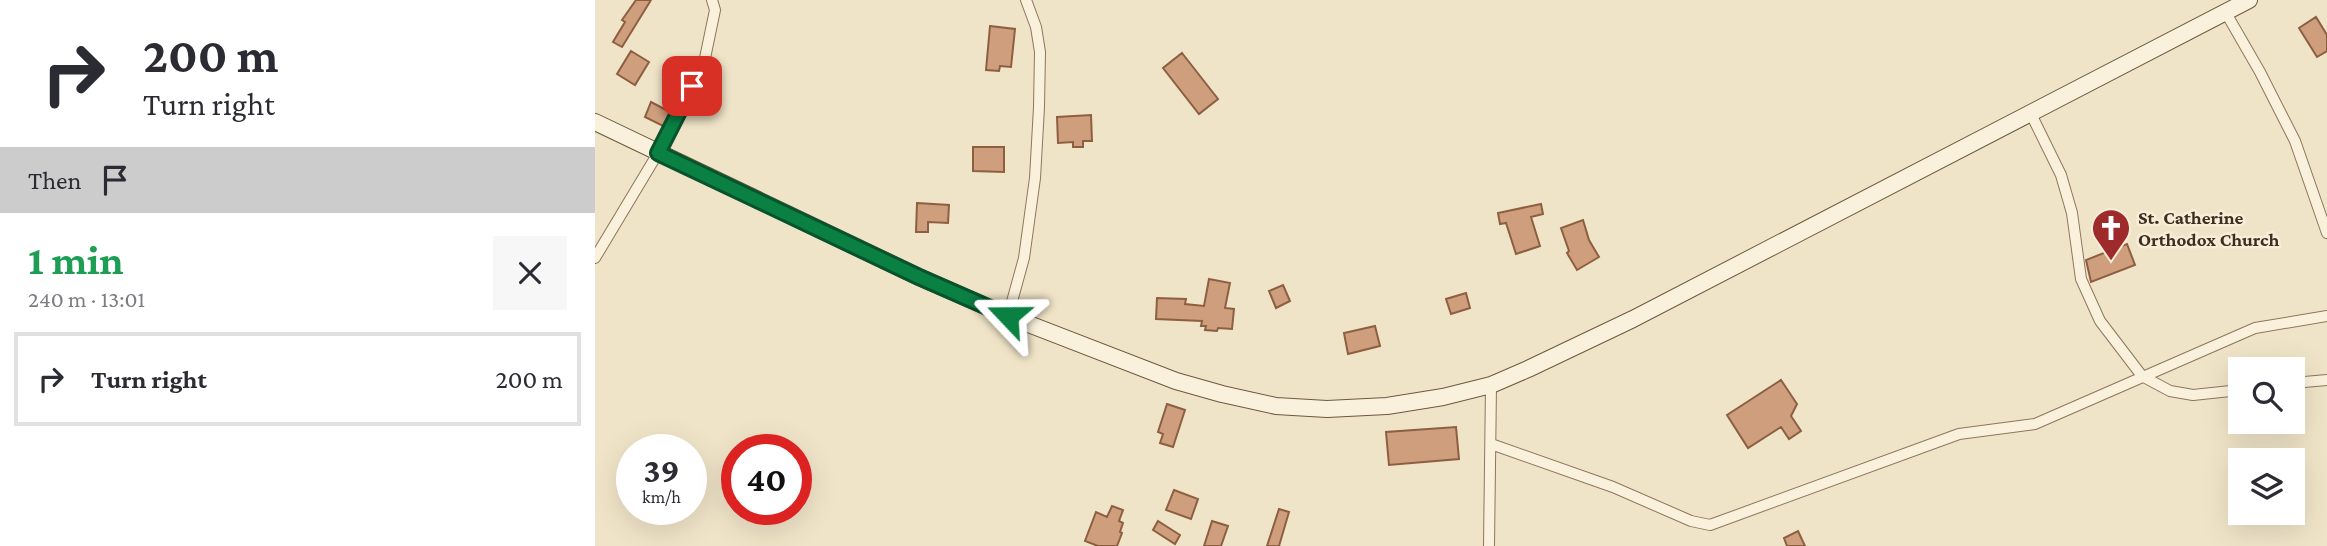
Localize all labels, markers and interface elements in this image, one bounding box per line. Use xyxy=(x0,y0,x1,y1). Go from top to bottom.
icon: right xyxy=(28,28,119,119)
text: 200 m xyxy=(143,28,278,83)
pin xyxy=(662,56,722,116)
icon: arrive xyxy=(673,67,711,105)
text: Turn right xyxy=(143,86,275,122)
icon: arrive xyxy=(96,161,134,199)
text: Then xyxy=(28,166,82,195)
church icon: St. Catherine Orthodox Church xyxy=(2090,207,2132,262)
place label: St. Catherine Orthodox Church xyxy=(2138,207,2279,250)
text: 1 min xyxy=(28,236,124,283)
button: close xyxy=(493,236,567,310)
position arrow xyxy=(971,279,1045,353)
text: 240 m · 13:01 xyxy=(28,286,145,312)
map controls xyxy=(2228,357,2305,525)
button: search xyxy=(2228,357,2305,434)
icon: right xyxy=(32,360,70,398)
text: Turn right xyxy=(91,365,207,394)
text: 200 m xyxy=(495,365,563,394)
speed limit sign: 40 xyxy=(721,434,812,525)
button: layers xyxy=(2228,448,2305,525)
text: 39 xyxy=(643,451,680,490)
text: km/h xyxy=(642,487,681,507)

